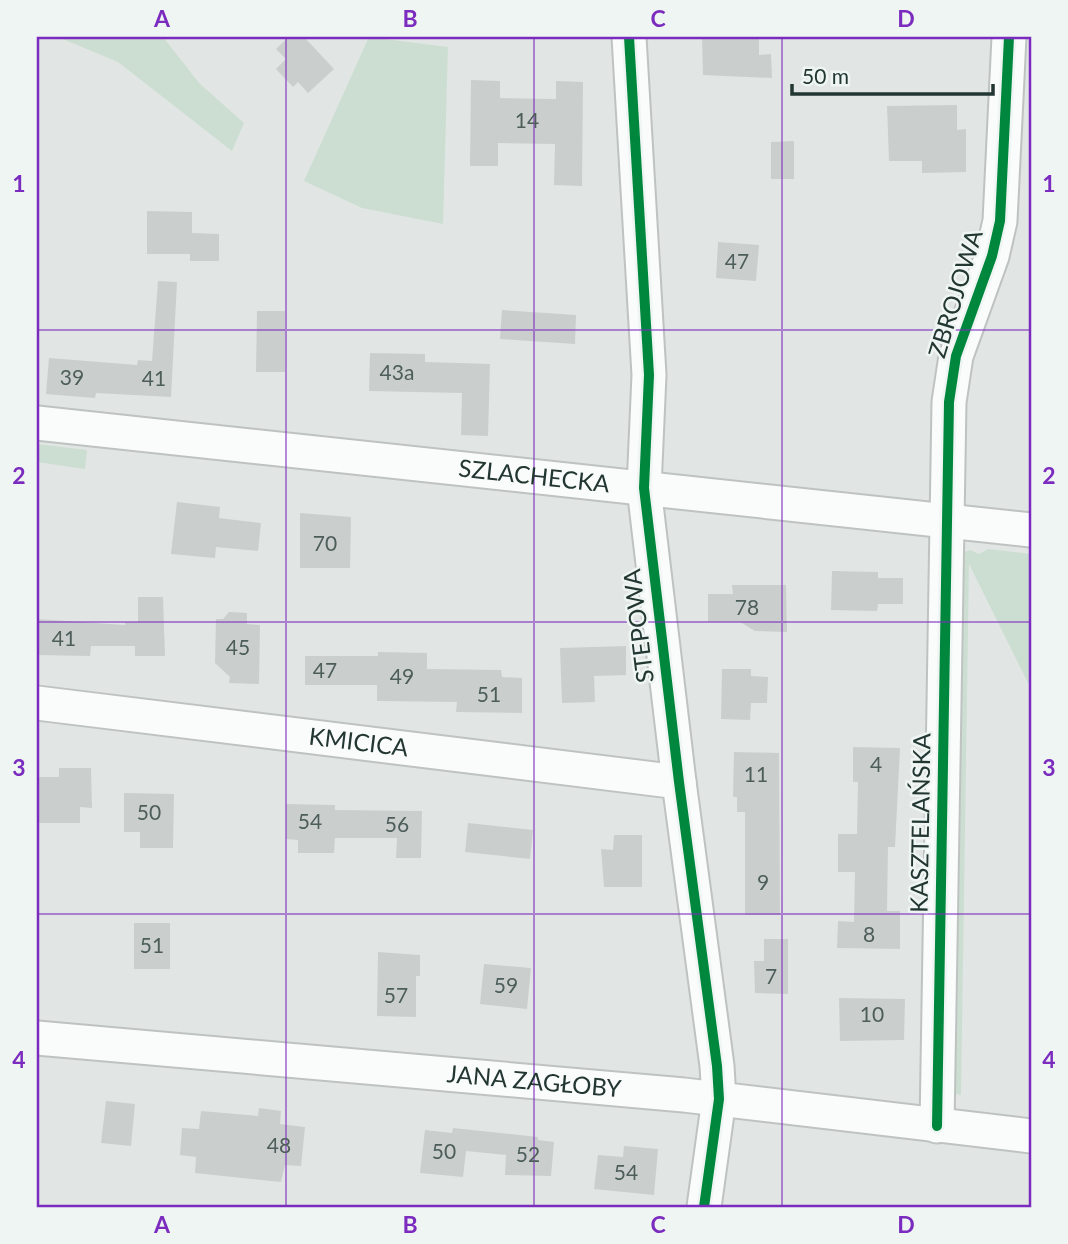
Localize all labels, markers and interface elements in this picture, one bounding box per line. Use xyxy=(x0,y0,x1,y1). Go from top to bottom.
text: A xyxy=(153,4,171,32)
text: B xyxy=(402,4,418,32)
text: C xyxy=(650,4,666,32)
text: D xyxy=(897,4,915,32)
scale bar xyxy=(792,52,993,96)
text: 50 m xyxy=(802,63,849,88)
house number: 14 xyxy=(515,107,539,132)
text: 1 xyxy=(12,169,26,197)
text: 1 xyxy=(1042,169,1056,197)
street label: ZBROJOWA xyxy=(921,225,988,361)
house number: 47 xyxy=(725,248,749,273)
house number: 43a xyxy=(380,359,414,384)
house number: 39 xyxy=(60,364,84,389)
house number: 41 xyxy=(142,365,166,390)
street label: SZLACHECKA xyxy=(457,452,612,498)
text: 2 xyxy=(12,461,26,489)
text: 2 xyxy=(1042,461,1056,489)
house number: 70 xyxy=(313,530,337,555)
street label: STEPOWA xyxy=(616,567,659,685)
house number: 78 xyxy=(735,594,759,619)
house number: 41 xyxy=(52,625,76,650)
house number: 45 xyxy=(226,634,250,659)
house number: 47 xyxy=(313,657,337,682)
house number: 49 xyxy=(390,663,414,688)
house number: 51 xyxy=(477,681,501,706)
street label: KMICICA xyxy=(307,721,411,762)
street label: KASZTELAŃSKA xyxy=(903,732,936,913)
house number: 4 xyxy=(870,751,882,776)
text: 3 xyxy=(12,753,26,781)
text: 3 xyxy=(1042,753,1056,781)
house number: 11 xyxy=(744,761,768,786)
house number: 50 xyxy=(137,799,161,824)
house number: 54 xyxy=(298,808,322,833)
house number: 56 xyxy=(385,811,409,836)
house number: 9 xyxy=(757,869,769,894)
house number: 8 xyxy=(863,921,875,946)
house number: 51 xyxy=(140,932,164,957)
house number: 7 xyxy=(765,963,777,988)
house number: 59 xyxy=(494,972,518,997)
house number: 57 xyxy=(384,982,408,1007)
house number: 10 xyxy=(860,1001,884,1026)
text: 4 xyxy=(12,1045,26,1073)
text: 4 xyxy=(1042,1045,1056,1073)
street label: JANA ZAGŁOBY xyxy=(446,1058,623,1102)
house number: 48 xyxy=(267,1132,291,1157)
house number: 50 xyxy=(432,1138,456,1163)
house number: 52 xyxy=(516,1141,540,1166)
house number: 54 xyxy=(614,1159,638,1184)
text: A xyxy=(153,1210,171,1238)
text: B xyxy=(402,1210,418,1238)
text: C xyxy=(650,1210,666,1238)
text: D xyxy=(897,1210,915,1238)

